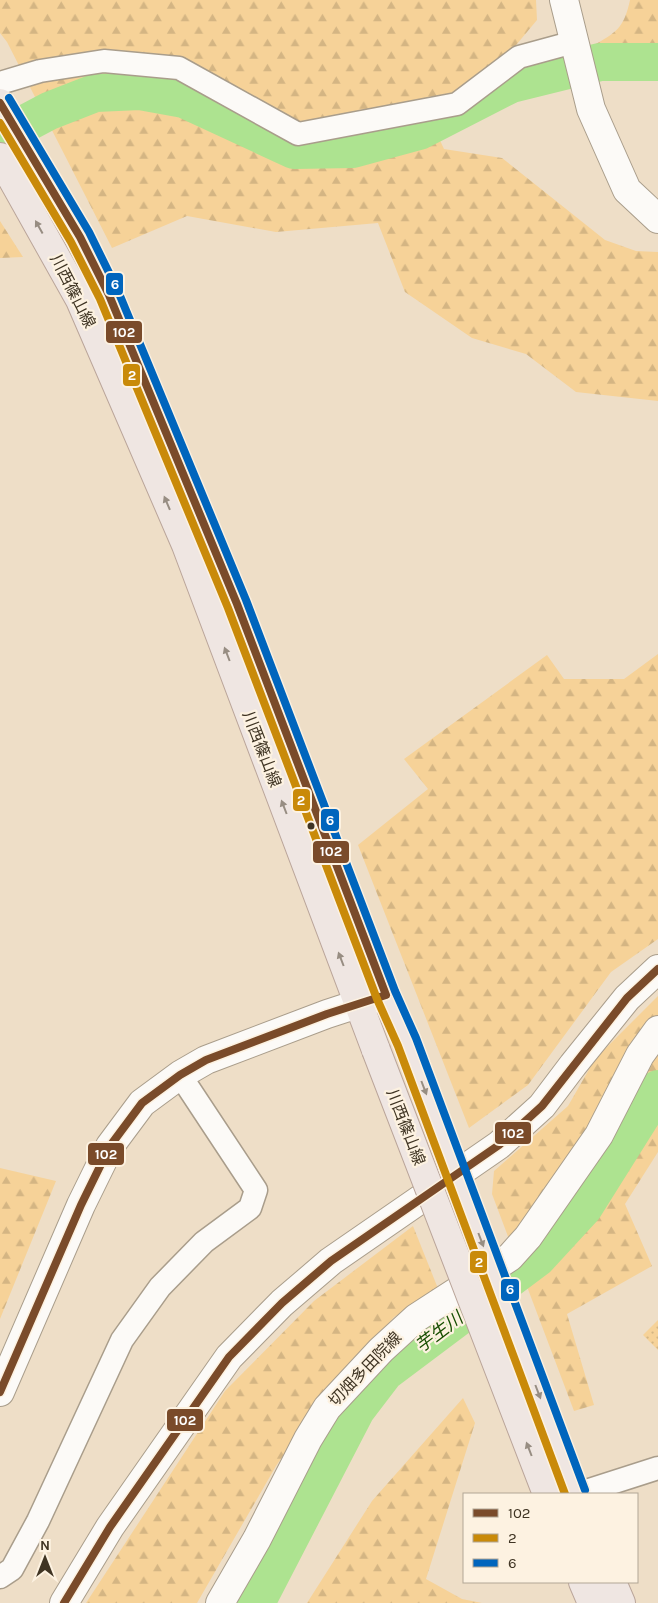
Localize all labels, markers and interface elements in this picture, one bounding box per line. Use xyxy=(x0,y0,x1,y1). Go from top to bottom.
one-way arrow xyxy=(35,219,43,234)
street label: 川西篠山線 xyxy=(46,251,100,331)
line badge: 6 xyxy=(105,272,124,296)
text: 6 xyxy=(111,276,119,293)
line badge: 102 xyxy=(105,320,143,344)
text: 102 xyxy=(113,324,135,341)
line badge: 2 xyxy=(122,363,141,387)
text: 2 xyxy=(128,367,136,384)
one-way arrow xyxy=(163,496,171,510)
one-way arrow xyxy=(222,647,230,662)
street label: 川西篠山線 xyxy=(239,708,285,790)
line badge: 2 xyxy=(292,788,311,812)
text: 2 xyxy=(297,792,305,809)
one-way arrow xyxy=(280,799,287,814)
line badge: 6 xyxy=(320,808,340,832)
text: 6 xyxy=(326,812,334,829)
unlabelled marker xyxy=(306,821,316,831)
line badge: 102 xyxy=(312,840,350,864)
text: 102 xyxy=(320,843,342,860)
one-way arrow xyxy=(337,951,344,966)
one-way arrow xyxy=(420,1081,428,1096)
street label: 川西篠山線 xyxy=(383,1086,429,1168)
line badge: 102 xyxy=(494,1121,532,1145)
text: 102 xyxy=(502,1125,524,1142)
line badge: 102 xyxy=(87,1142,125,1166)
text: 102 xyxy=(95,1146,117,1163)
one-way arrow xyxy=(477,1233,485,1248)
line badge: 2 xyxy=(469,1250,488,1274)
text: 2 xyxy=(475,1254,483,1271)
line badge: 6 xyxy=(500,1278,520,1302)
text: 6 xyxy=(506,1281,514,1298)
water label: 芋生川 xyxy=(411,1306,469,1357)
street label: 切畑多田院線 xyxy=(325,1328,405,1410)
one-way arrow xyxy=(534,1385,542,1400)
line badge: 102 xyxy=(166,1408,204,1432)
text: 102 xyxy=(174,1412,196,1429)
one-way arrow xyxy=(525,1441,533,1456)
legend xyxy=(463,1493,638,1583)
text: 102 xyxy=(508,1504,531,1522)
text: 2 xyxy=(508,1529,517,1547)
north arrow xyxy=(20,1533,70,1583)
text: N xyxy=(40,1537,50,1554)
text: 6 xyxy=(508,1554,517,1572)

